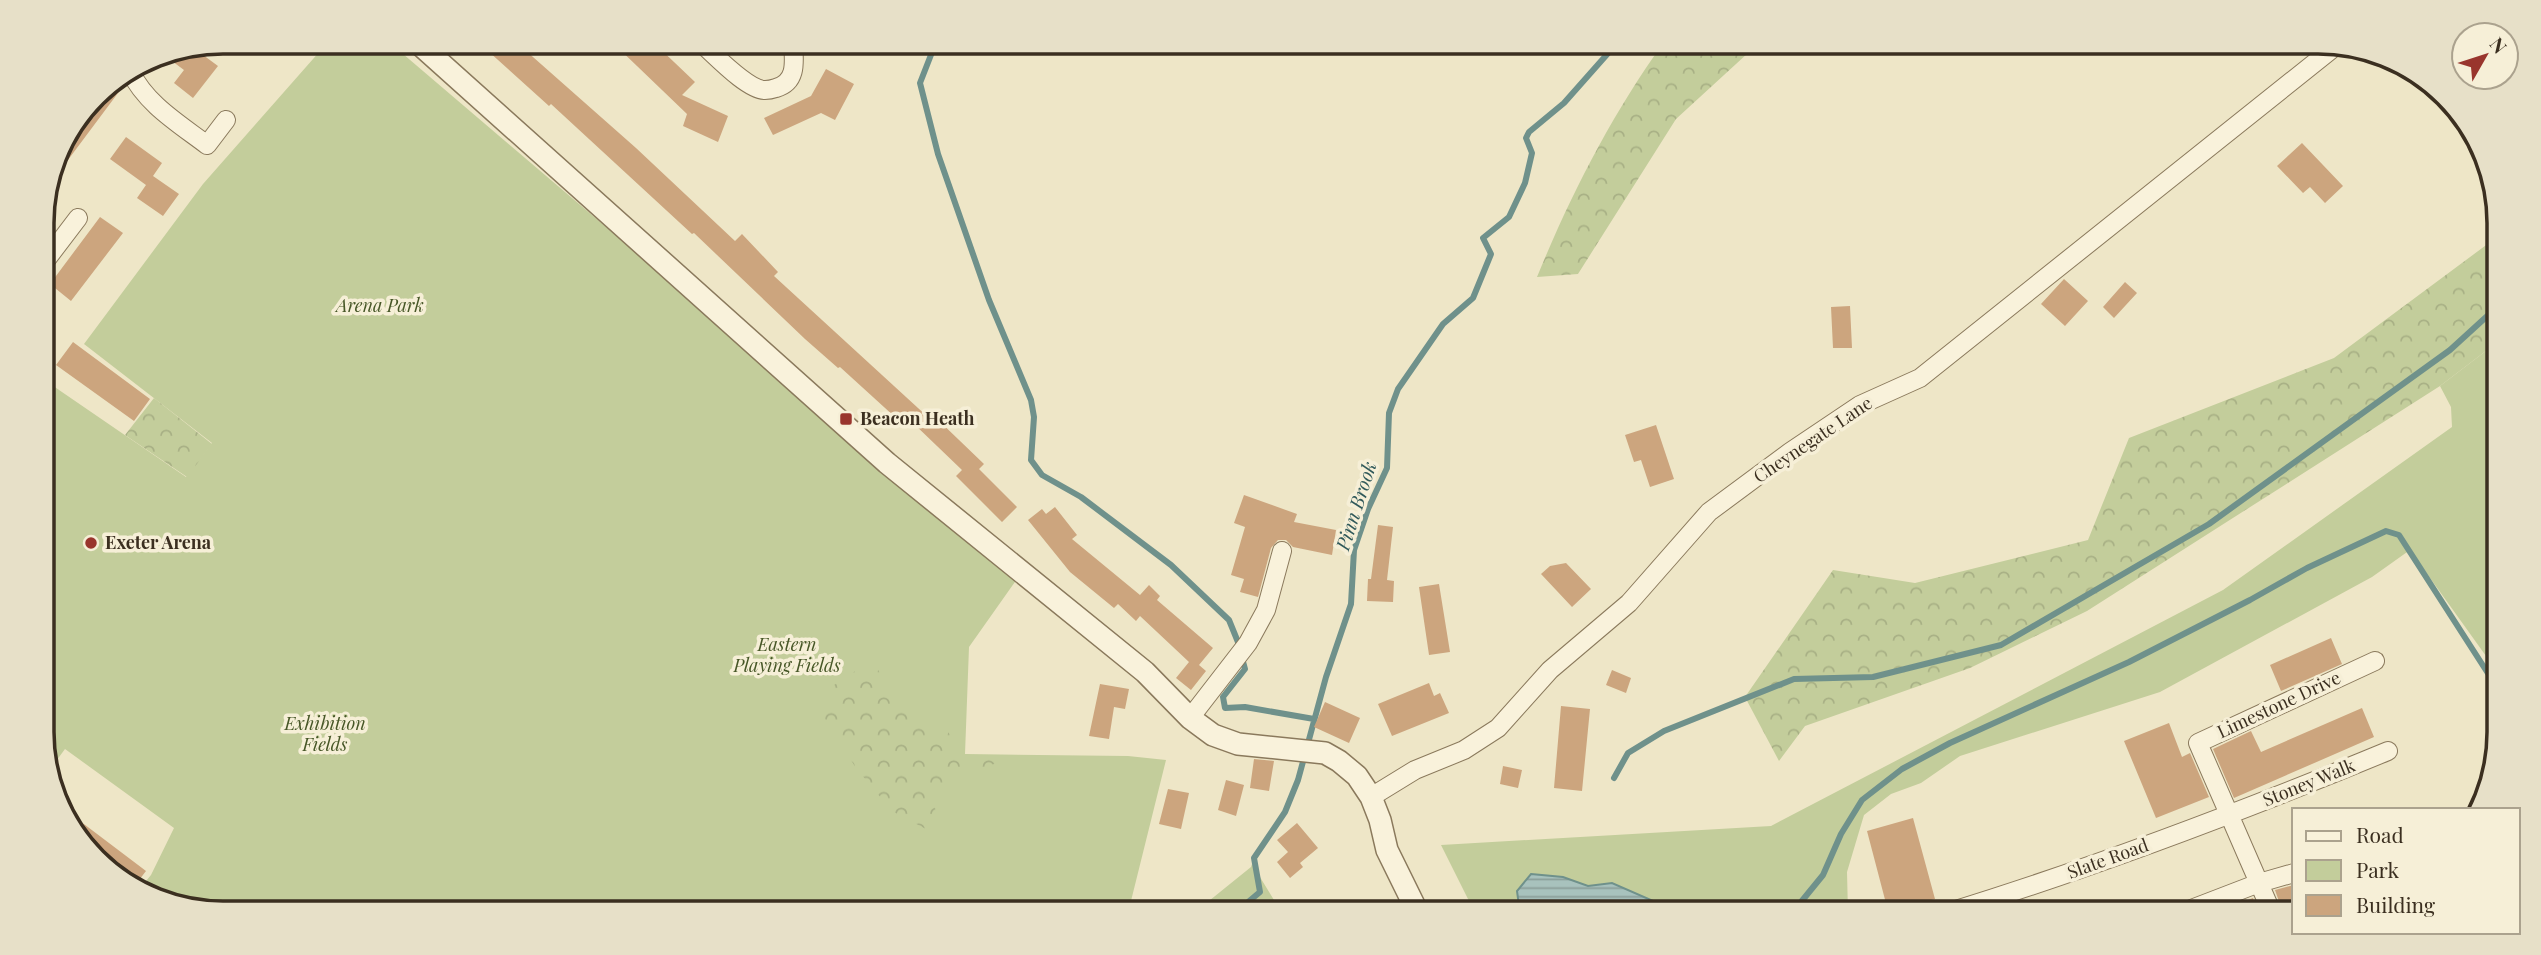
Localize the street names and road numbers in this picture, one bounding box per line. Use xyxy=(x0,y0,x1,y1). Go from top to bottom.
street label: Cheynegate Lane xyxy=(1748,391,1877,488)
street label: Limestone Drive xyxy=(2213,665,2344,743)
street label: Stoney Walk xyxy=(2259,753,2358,811)
street label: Slate Road xyxy=(2064,832,2152,884)

